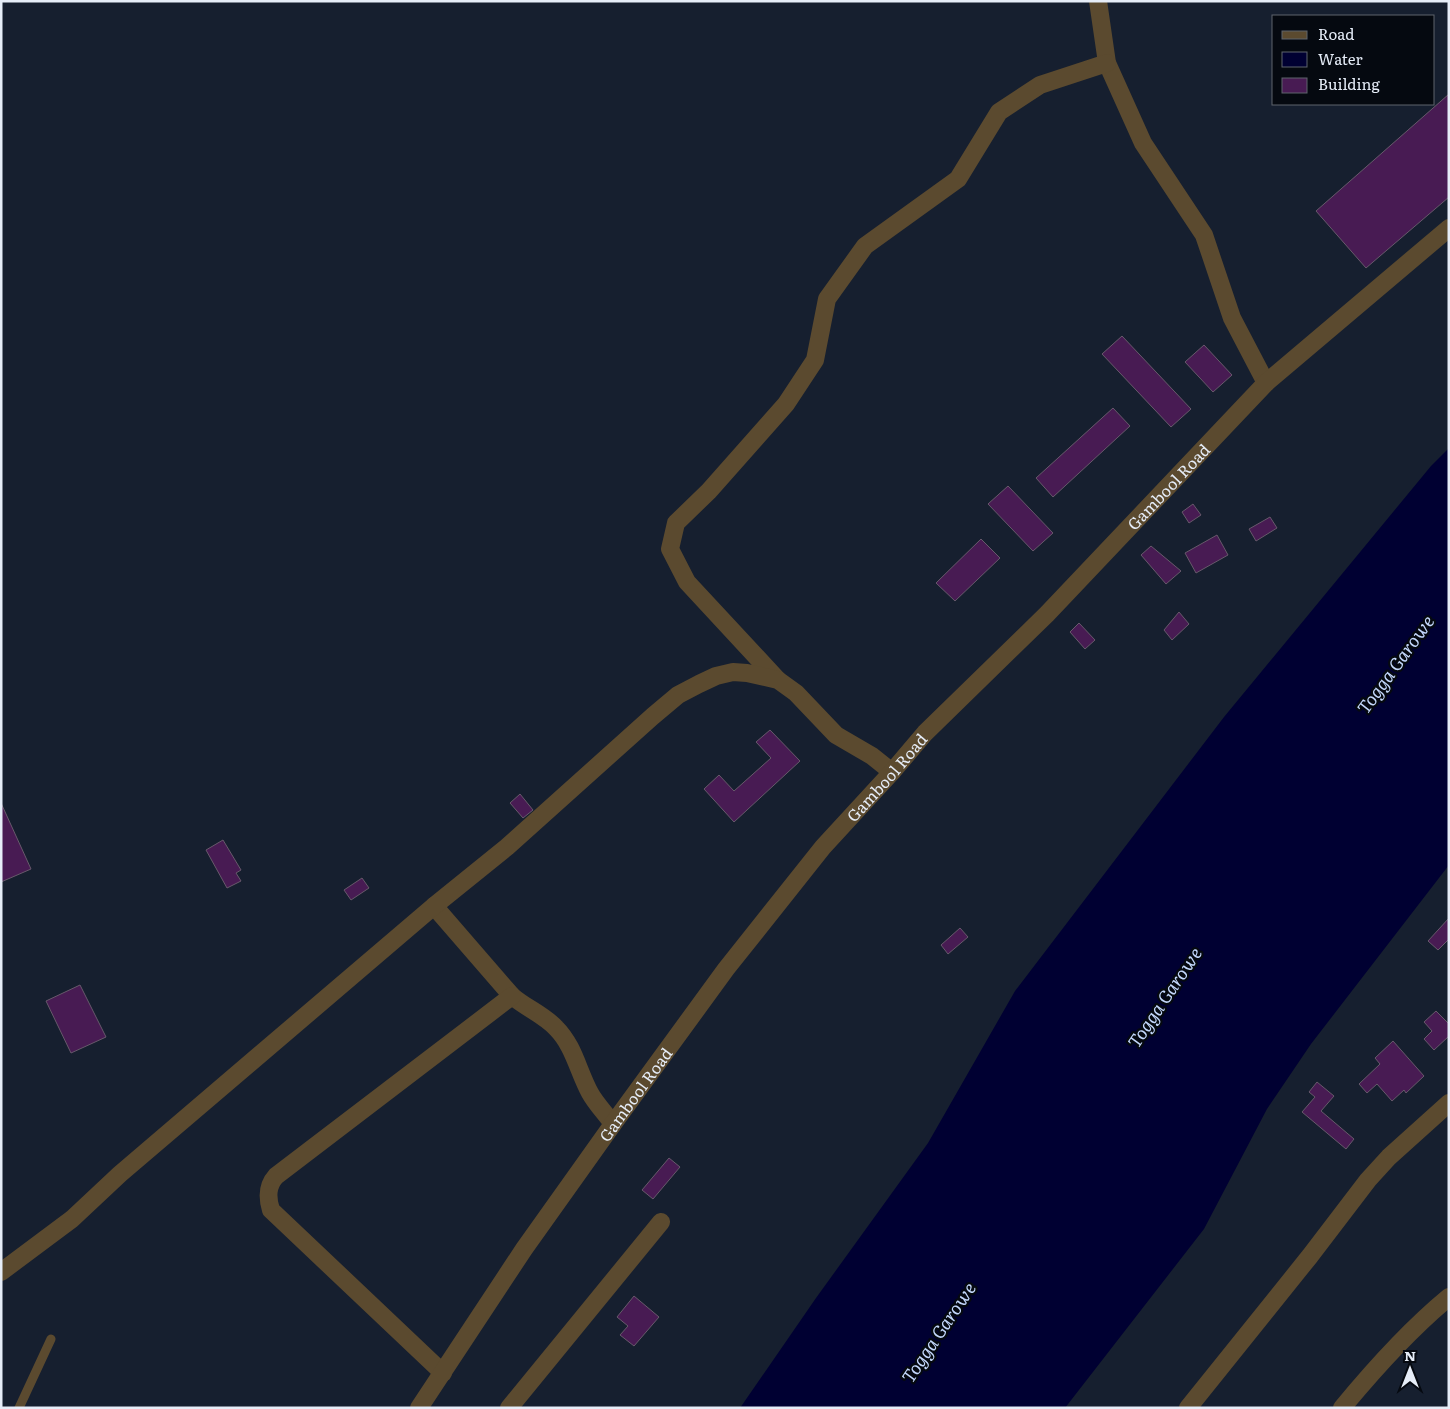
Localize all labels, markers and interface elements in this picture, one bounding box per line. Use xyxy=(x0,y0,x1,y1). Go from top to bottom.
legend xyxy=(1272,15,1435,105)
text: Road xyxy=(1318,22,1354,45)
text: Water xyxy=(1318,47,1363,70)
text: Building xyxy=(1318,72,1380,95)
street label: Gambool Road xyxy=(1121,438,1215,535)
water label: Togga Garowe xyxy=(1350,609,1440,719)
street label: Gambool Road xyxy=(840,727,932,827)
water label: Togga Garowe xyxy=(1120,941,1208,1053)
street label: Gambool Road xyxy=(592,1042,677,1146)
water label: Togga Garowe xyxy=(894,1276,982,1388)
north arrow xyxy=(1385,1344,1435,1394)
text: N xyxy=(1404,1345,1416,1365)

